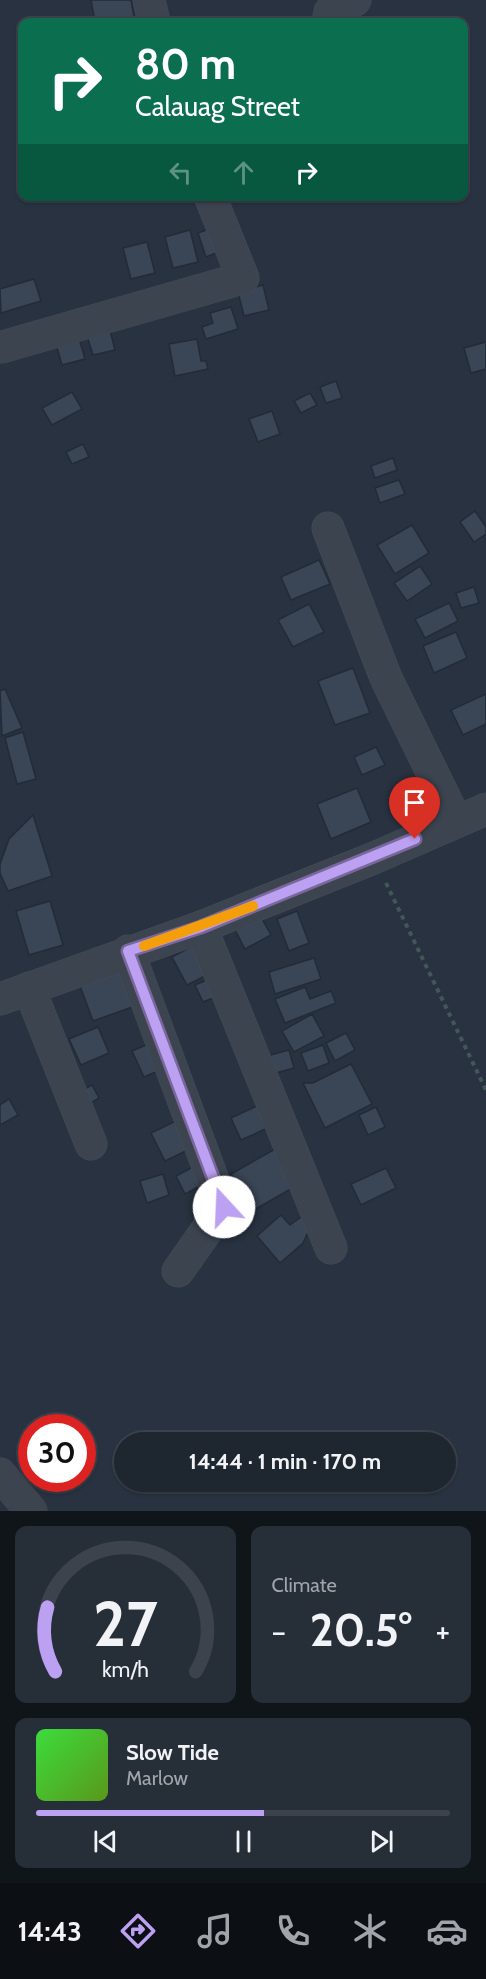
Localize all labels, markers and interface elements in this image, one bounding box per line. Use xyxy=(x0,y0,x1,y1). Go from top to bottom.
text: 80 m xyxy=(135,38,236,90)
icon: right xyxy=(36,42,114,120)
text: Calauag Street xyxy=(135,90,300,123)
icon: left xyxy=(164,156,197,189)
icon: ahead xyxy=(227,156,260,189)
icon: right xyxy=(290,156,323,189)
pin xyxy=(389,777,440,839)
icon: arrive xyxy=(398,786,431,819)
position arrow xyxy=(192,1175,256,1239)
speed limit sign: 30 xyxy=(18,1414,96,1492)
text: 14:44 · 1 min · 170 m xyxy=(189,1448,381,1475)
text: Climate xyxy=(272,1573,337,1597)
text: 27 xyxy=(93,1586,158,1662)
text: 20.5° xyxy=(310,1603,412,1657)
text: − xyxy=(272,1611,286,1651)
text: + xyxy=(435,1611,450,1651)
text: km/h xyxy=(102,1656,149,1682)
text: Slow Tide xyxy=(126,1739,219,1766)
text: Marlow xyxy=(126,1766,188,1790)
icon: previous xyxy=(89,1825,122,1858)
icon: pause xyxy=(227,1825,260,1858)
icon: next xyxy=(365,1825,398,1858)
icon: directions xyxy=(117,1910,159,1952)
icon: music xyxy=(194,1910,236,1952)
icon: phone xyxy=(272,1910,314,1952)
icon: climate xyxy=(349,1910,391,1952)
icon: car xyxy=(426,1910,468,1952)
text: 14:43 xyxy=(18,1915,82,1948)

